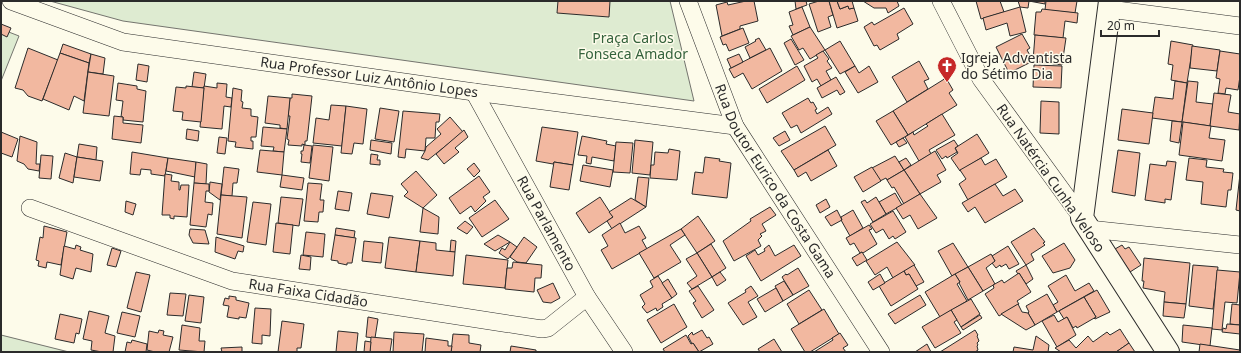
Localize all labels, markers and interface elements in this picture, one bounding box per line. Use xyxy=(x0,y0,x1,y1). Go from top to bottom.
scale bar xyxy=(1101,12,1159,38)
text: 20 m xyxy=(1107,17,1135,34)
park label: Praça Carlos Fonseca Amador xyxy=(578,28,688,63)
place label: Igreja Adventista do Sétimo Dia xyxy=(961,48,1072,83)
street label: Rua Professor Luiz Antônio Lopes xyxy=(259,52,480,101)
church icon: Igreja Adventista do Sétimo Dia xyxy=(936,55,958,83)
street label: Rua Doutor Eurico da Costa Gama xyxy=(711,81,841,282)
street label: Rua Natércia Cunha Veloso xyxy=(993,100,1110,256)
street label: Rua Parlamento xyxy=(513,172,581,274)
street label: Rua Faixa Cidadão xyxy=(247,274,369,311)

